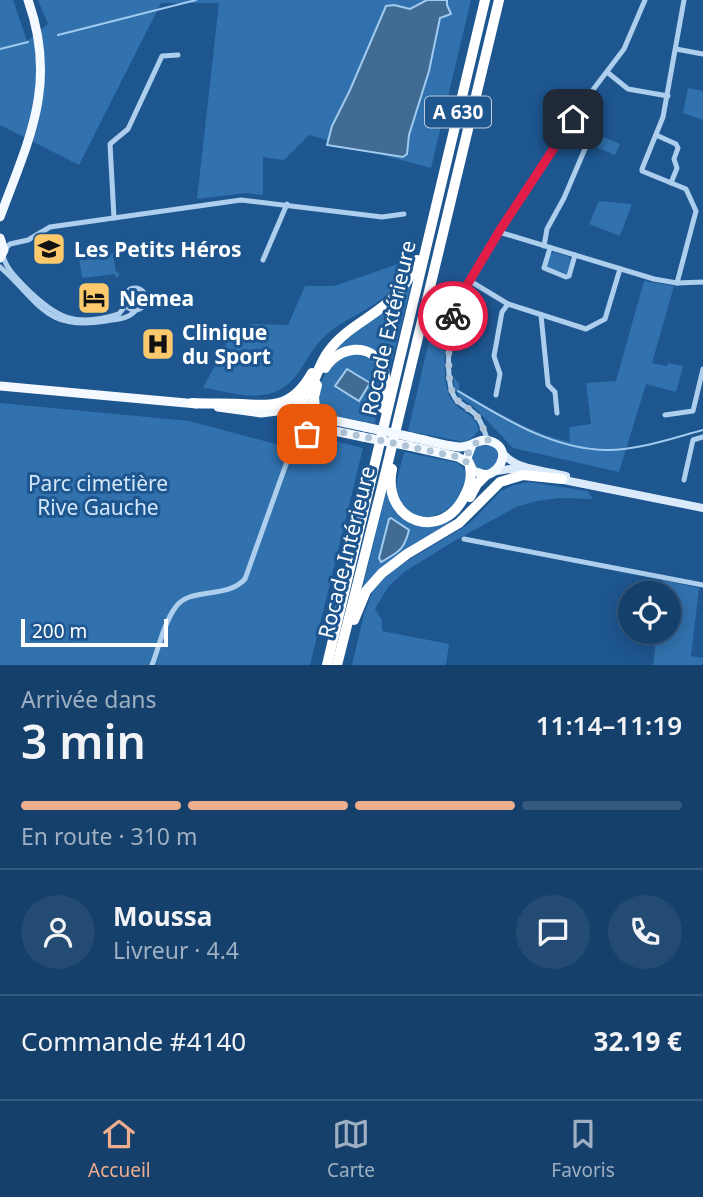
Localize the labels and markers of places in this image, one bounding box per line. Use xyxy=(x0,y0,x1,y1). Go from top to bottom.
pin xyxy=(543,89,603,149)
school or university icon: Les Petits Héros xyxy=(30,230,68,268)
place label: Les Petits Héros xyxy=(74,235,242,263)
hotel icon: Nemea xyxy=(75,279,113,317)
place label: Nemea xyxy=(119,284,194,312)
place label: Clinique du Sport xyxy=(182,318,271,370)
hospital icon: Clinique du Sport xyxy=(139,325,177,363)
pin xyxy=(277,404,337,464)

